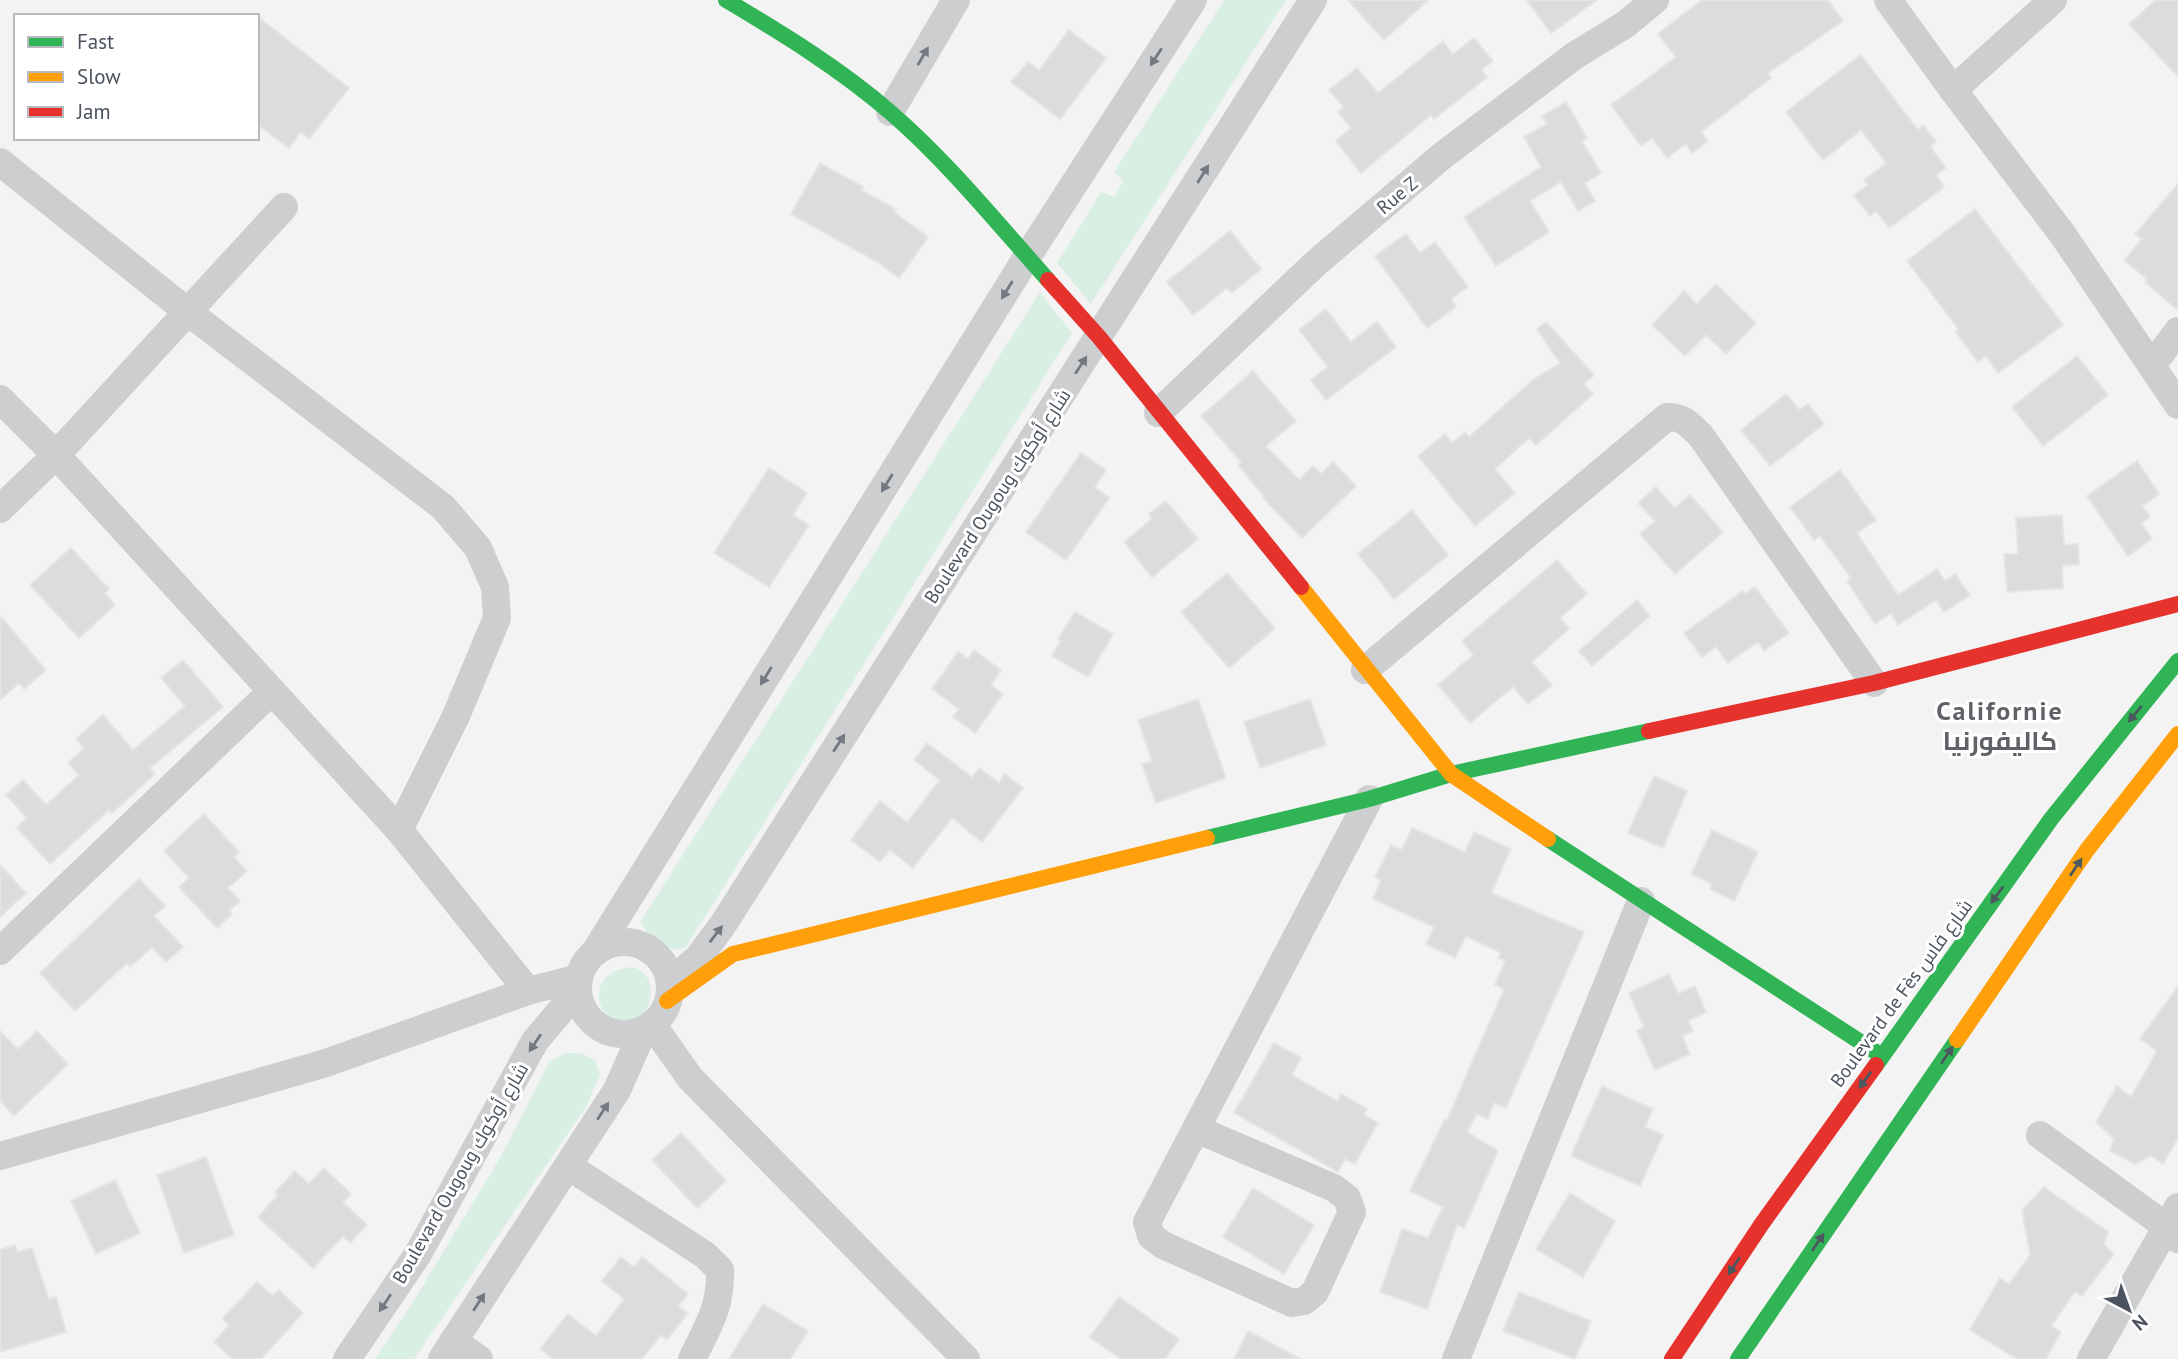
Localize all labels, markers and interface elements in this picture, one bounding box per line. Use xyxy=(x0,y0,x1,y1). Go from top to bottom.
legend xyxy=(14,14,259,140)
text: Fast xyxy=(77,28,114,55)
one-way arrow xyxy=(917,46,929,65)
one-way arrow xyxy=(1150,48,1163,67)
text: Slow xyxy=(77,63,121,90)
text: Jam xyxy=(76,98,111,125)
one-way arrow xyxy=(1196,164,1209,183)
street label: Rue Z xyxy=(1372,171,1422,219)
one-way arrow xyxy=(1000,280,1013,300)
one-way arrow xyxy=(1074,356,1087,375)
street label: Boulevard Ougoug شارع أوكوك xyxy=(919,384,1077,609)
one-way arrow xyxy=(880,473,893,493)
one-way arrow xyxy=(760,667,773,686)
district label: Californie كاليفورنيا xyxy=(1936,694,2064,757)
one-way arrow xyxy=(2127,704,2142,722)
one-way arrow xyxy=(833,733,846,752)
one-way arrow xyxy=(2069,858,2083,876)
one-way arrow xyxy=(1990,886,2004,904)
street label: Boulevard de Fès شارع فاس xyxy=(1825,894,1979,1093)
one-way arrow xyxy=(709,925,723,943)
one-way arrow xyxy=(528,1034,542,1052)
one-way arrow xyxy=(1940,1046,1954,1064)
street label: Boulevard Ougoug شارع أوكوك xyxy=(387,1058,535,1289)
one-way arrow xyxy=(1858,1071,1872,1089)
one-way arrow xyxy=(596,1102,609,1121)
one-way arrow xyxy=(1811,1233,1825,1251)
one-way arrow xyxy=(1727,1256,1740,1276)
north arrow xyxy=(2094,1275,2164,1345)
one-way arrow xyxy=(378,1293,391,1313)
one-way arrow xyxy=(472,1293,486,1311)
text: N xyxy=(2128,1310,2153,1336)

